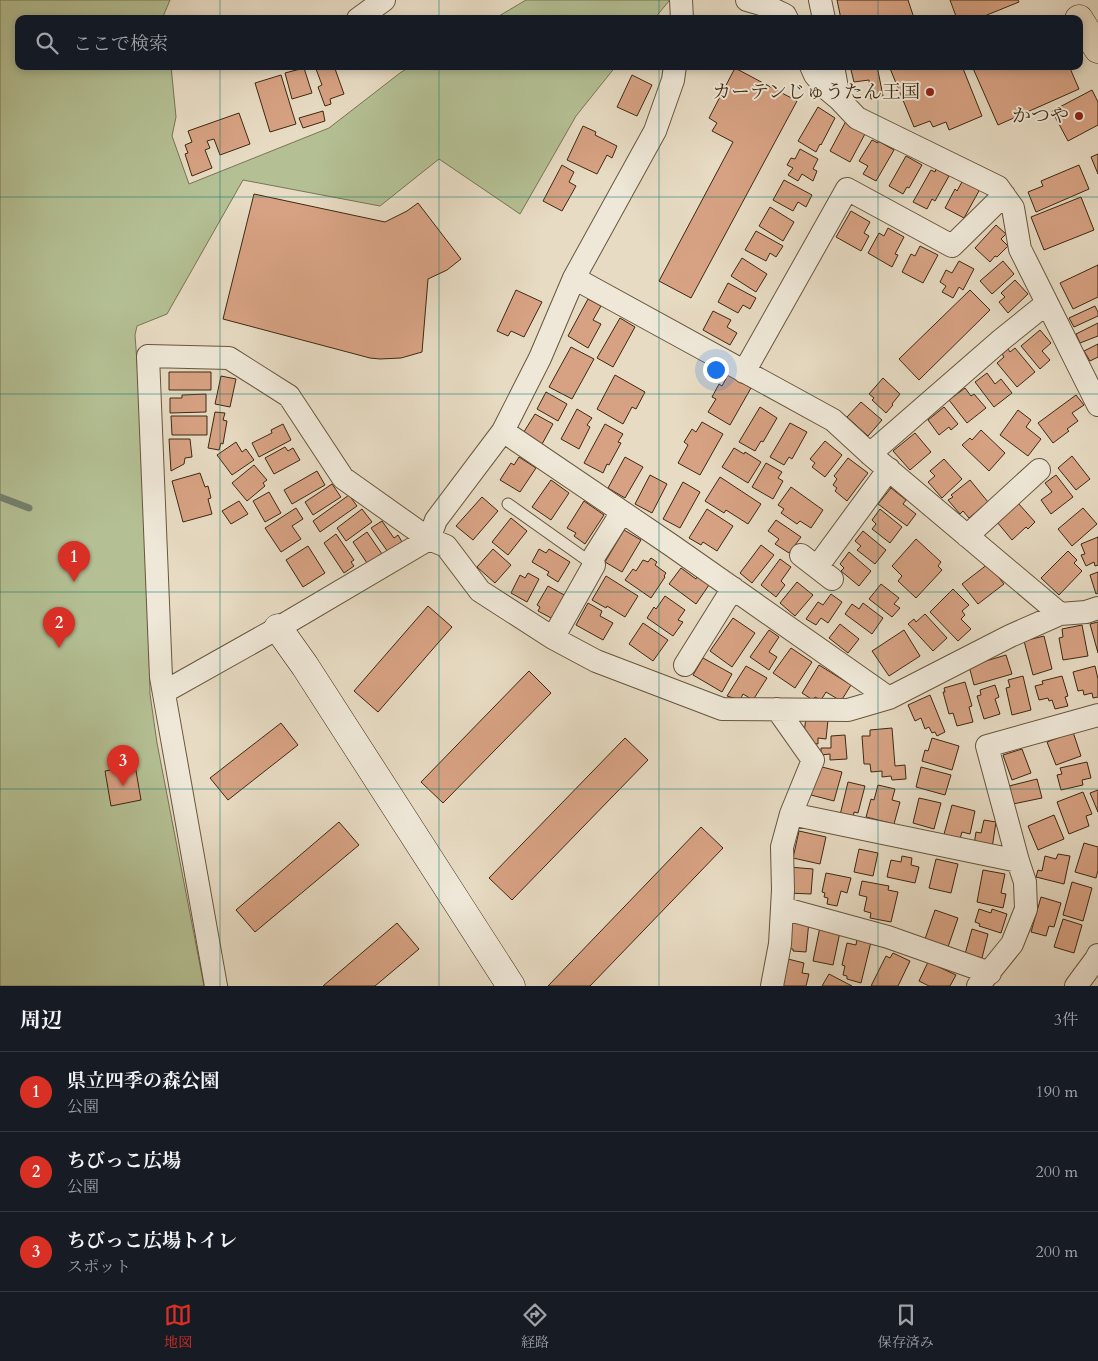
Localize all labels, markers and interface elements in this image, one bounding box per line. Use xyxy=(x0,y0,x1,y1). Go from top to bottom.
search box xyxy=(15,15,1083,70)
icon: search xyxy=(33,29,61,57)
text: ここで検索 xyxy=(73,31,168,57)
place label: カーテンじゅうたん王国 xyxy=(712,79,920,105)
marker: カーテンじゅうたん王国 xyxy=(924,86,936,98)
place label: かつや xyxy=(1012,103,1069,129)
marker: かつや xyxy=(1073,110,1085,122)
your location xyxy=(703,357,729,383)
pin: 1 xyxy=(58,541,90,582)
pin: 2 xyxy=(43,607,75,648)
pin: 3 xyxy=(107,745,139,786)
text: 周辺 xyxy=(20,1006,62,1035)
text: 3件 xyxy=(1054,1009,1078,1031)
text: 県立四季の森公園 xyxy=(67,1068,219,1094)
text: 1 xyxy=(32,1081,40,1103)
text: 190 m xyxy=(1036,1081,1078,1103)
text: 公園 xyxy=(67,1096,99,1118)
text: ちびっこ広場 xyxy=(67,1148,181,1174)
text: 2 xyxy=(32,1161,40,1183)
text: 200 m xyxy=(1036,1161,1078,1183)
text: 公園 xyxy=(67,1176,99,1198)
text: ちびっこ広場トイレ xyxy=(67,1228,237,1254)
text: 3 xyxy=(32,1241,40,1263)
text: 200 m xyxy=(1036,1241,1078,1263)
text: スポット xyxy=(67,1256,131,1278)
tab: 地図 xyxy=(164,1301,192,1352)
tab: 経路 xyxy=(521,1301,549,1352)
tab: 保存済み xyxy=(878,1301,934,1352)

